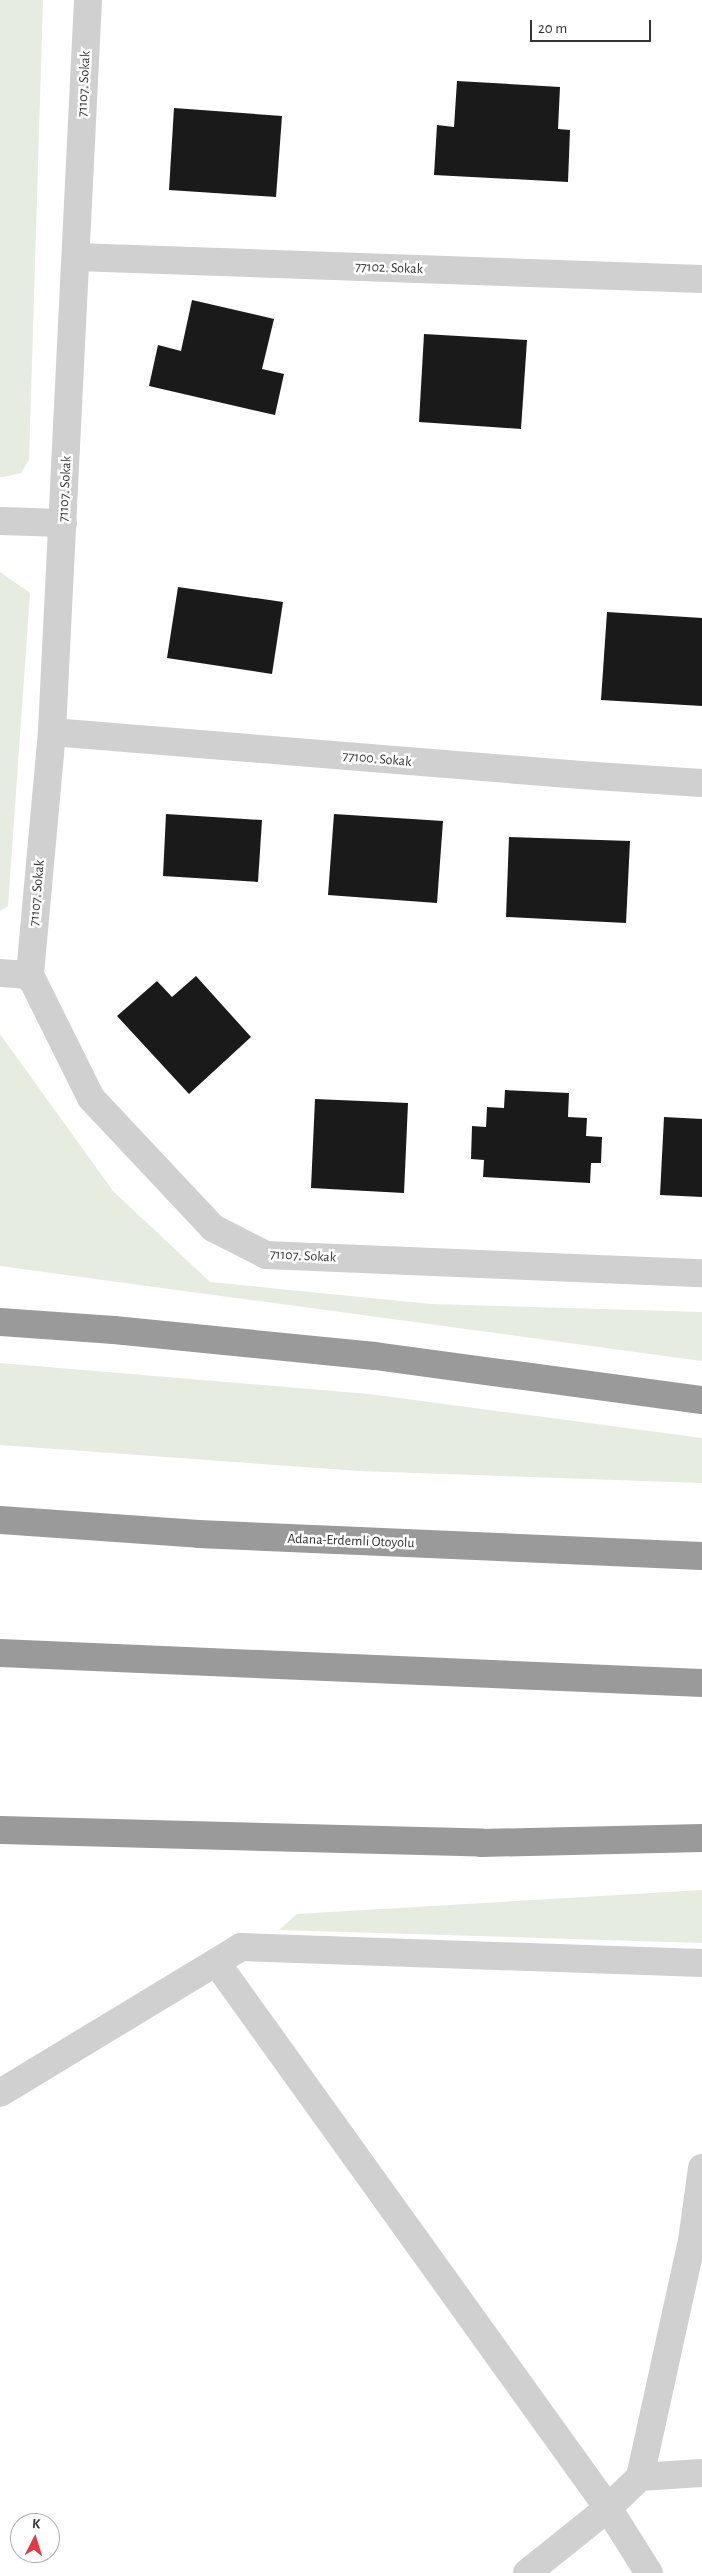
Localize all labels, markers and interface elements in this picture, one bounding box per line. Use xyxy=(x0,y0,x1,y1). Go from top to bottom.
scale bar xyxy=(532,10,653,42)
text: 20 m xyxy=(538,21,567,36)
street label: 71107. Sokak xyxy=(74,50,94,118)
street label: 77102. Sokak xyxy=(355,258,423,278)
street label: 71107. Sokak xyxy=(55,455,75,523)
street label: 77100. Sokak xyxy=(342,748,412,770)
street label: 71107. Sokak xyxy=(26,859,48,927)
street label: 71107. Sokak xyxy=(269,1246,337,1266)
street label: Adana-Erdemli Otoyolu xyxy=(287,1530,415,1552)
north arrow xyxy=(10,2513,60,2563)
text: K xyxy=(32,2517,41,2531)

